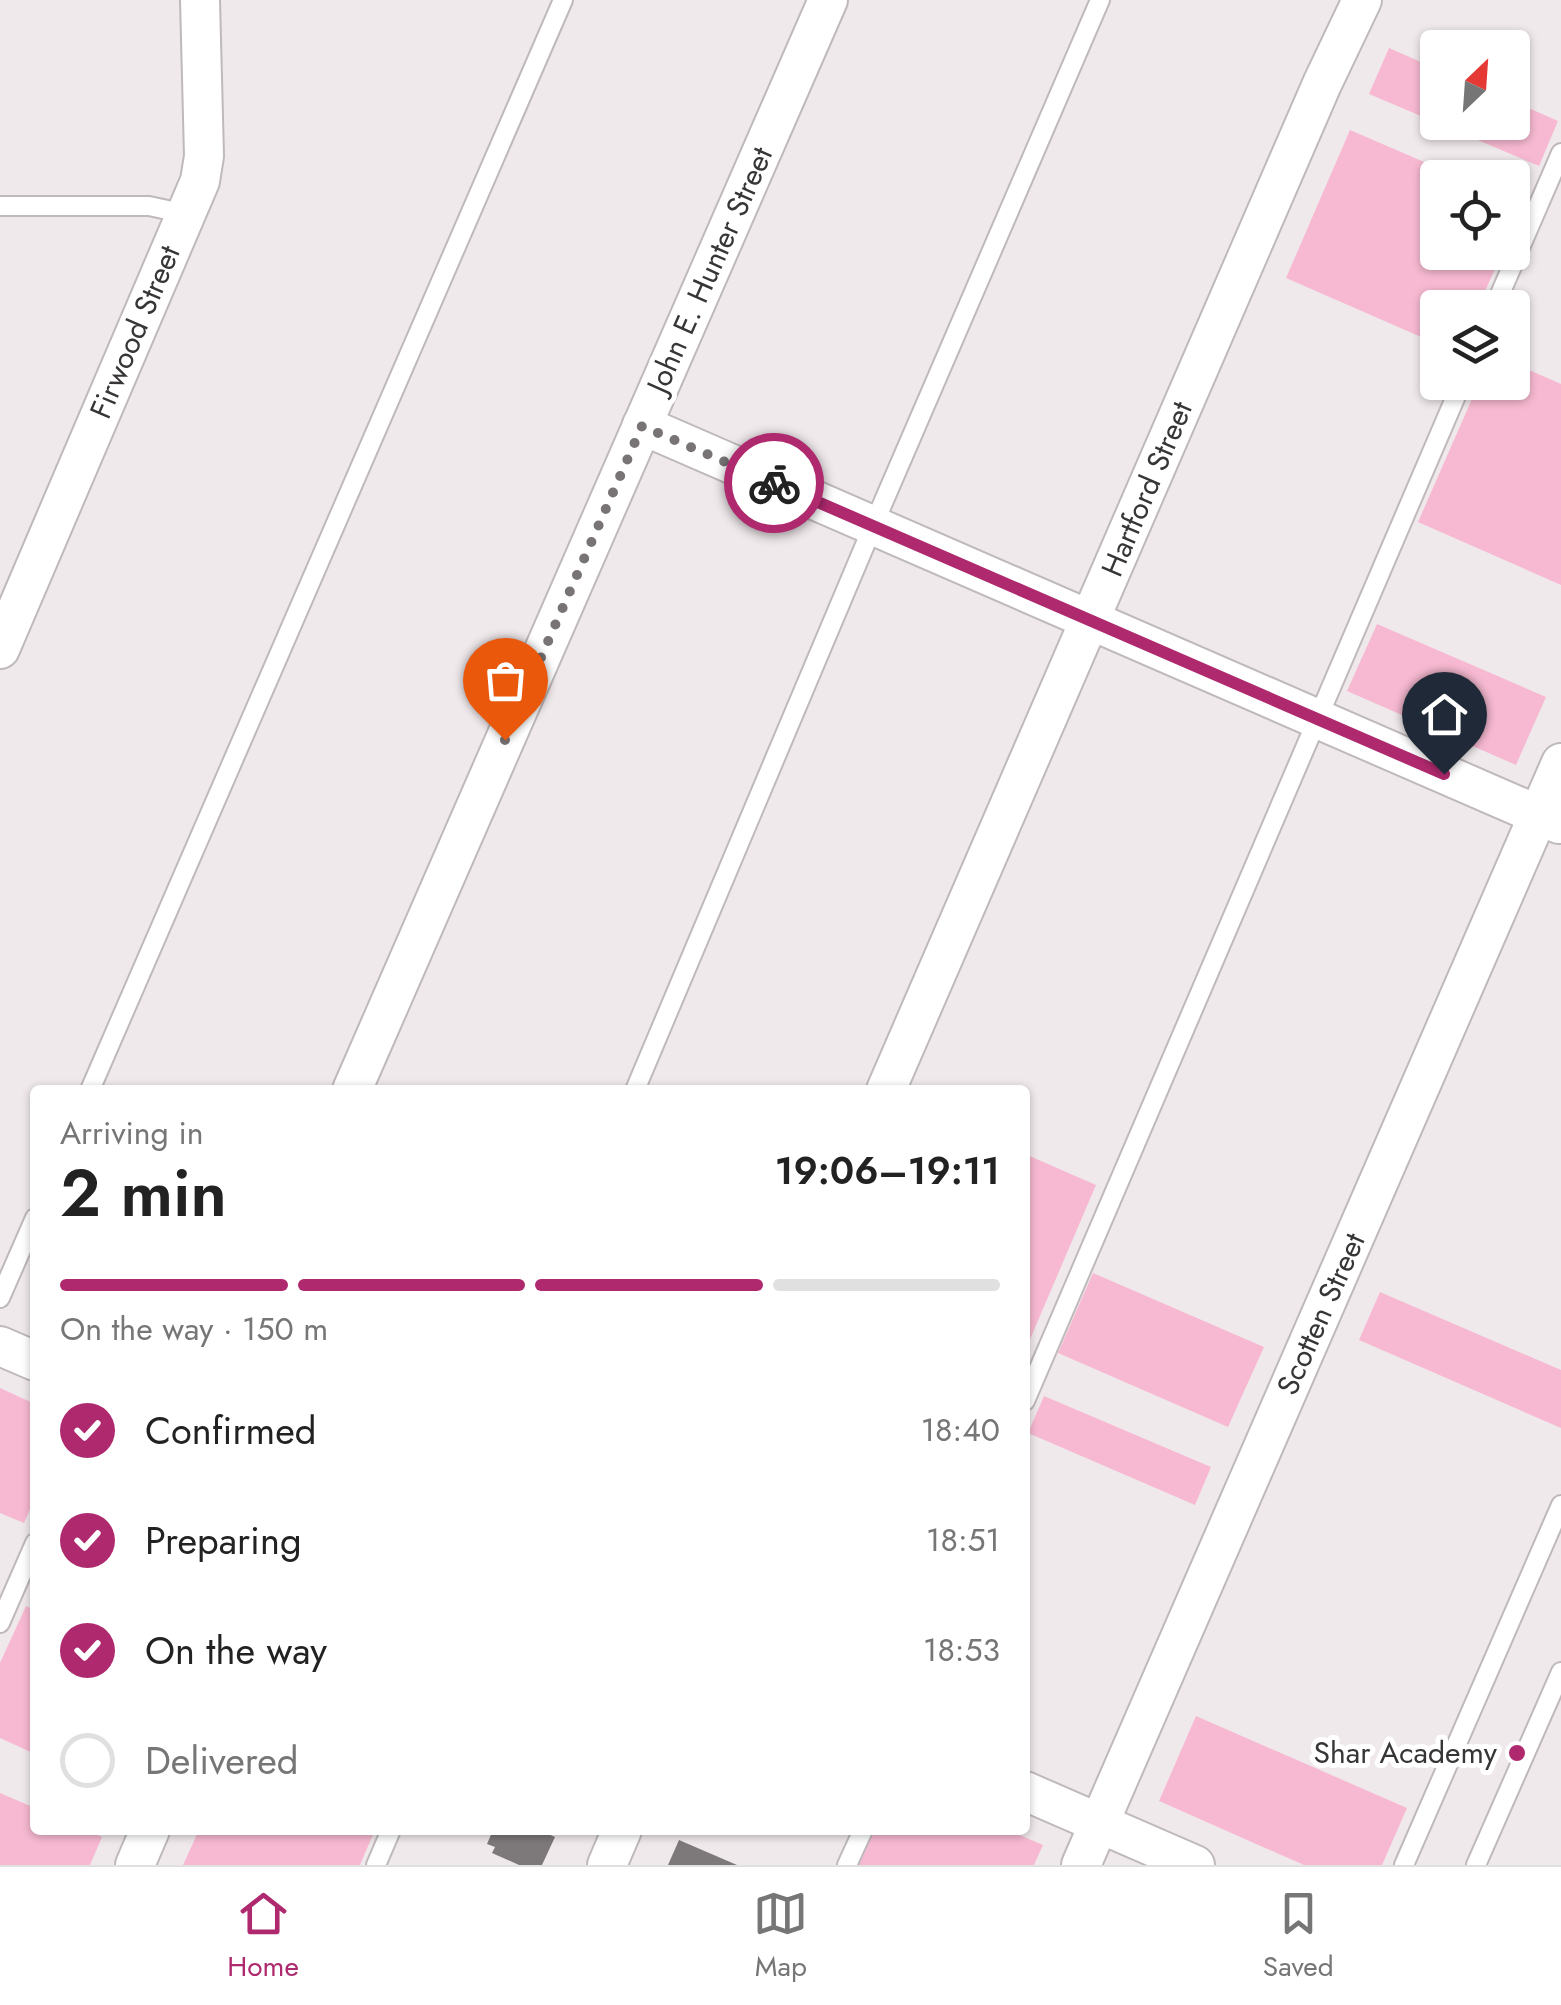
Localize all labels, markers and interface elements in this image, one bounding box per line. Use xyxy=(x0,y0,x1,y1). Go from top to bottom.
north arrow xyxy=(1420,30,1530,140)
map controls xyxy=(1420,30,1530,400)
street label: John E. Hunter Street xyxy=(634,139,783,403)
button: locate xyxy=(1420,160,1530,270)
street label: Firwood Street xyxy=(79,238,191,425)
button: layers xyxy=(1420,290,1530,400)
street label: Hartford Street xyxy=(1090,394,1203,583)
courier xyxy=(724,433,824,533)
icon: bike xyxy=(747,456,802,511)
pin xyxy=(463,638,548,741)
icon: bag xyxy=(478,653,533,708)
pin xyxy=(1402,672,1487,775)
icon: home xyxy=(1417,687,1472,742)
text: Arriving in xyxy=(60,1110,204,1156)
text: 19:06–19:11 xyxy=(775,1143,1000,1198)
text: 2 min xyxy=(60,1146,227,1240)
street label: Scotten Street xyxy=(1266,1225,1376,1402)
text: On the way · 150 m xyxy=(60,1306,328,1352)
icon: check xyxy=(60,1403,115,1458)
text: Confirmed xyxy=(145,1403,316,1458)
text: 18:40 xyxy=(921,1407,1000,1453)
icon: check xyxy=(60,1513,115,1568)
text: Preparing xyxy=(145,1513,302,1568)
text: 18:51 xyxy=(926,1517,1000,1563)
icon: check xyxy=(60,1623,115,1678)
text: On the way xyxy=(145,1623,327,1678)
text: 18:53 xyxy=(923,1627,1000,1673)
place label: Shar Academy xyxy=(1314,1731,1498,1774)
text: Delivered xyxy=(145,1733,298,1788)
marker: Shar Academy xyxy=(1506,1742,1528,1764)
tab: Home xyxy=(227,1886,299,1987)
tab: Map xyxy=(753,1886,808,1987)
tab: Saved xyxy=(1263,1886,1334,1987)

